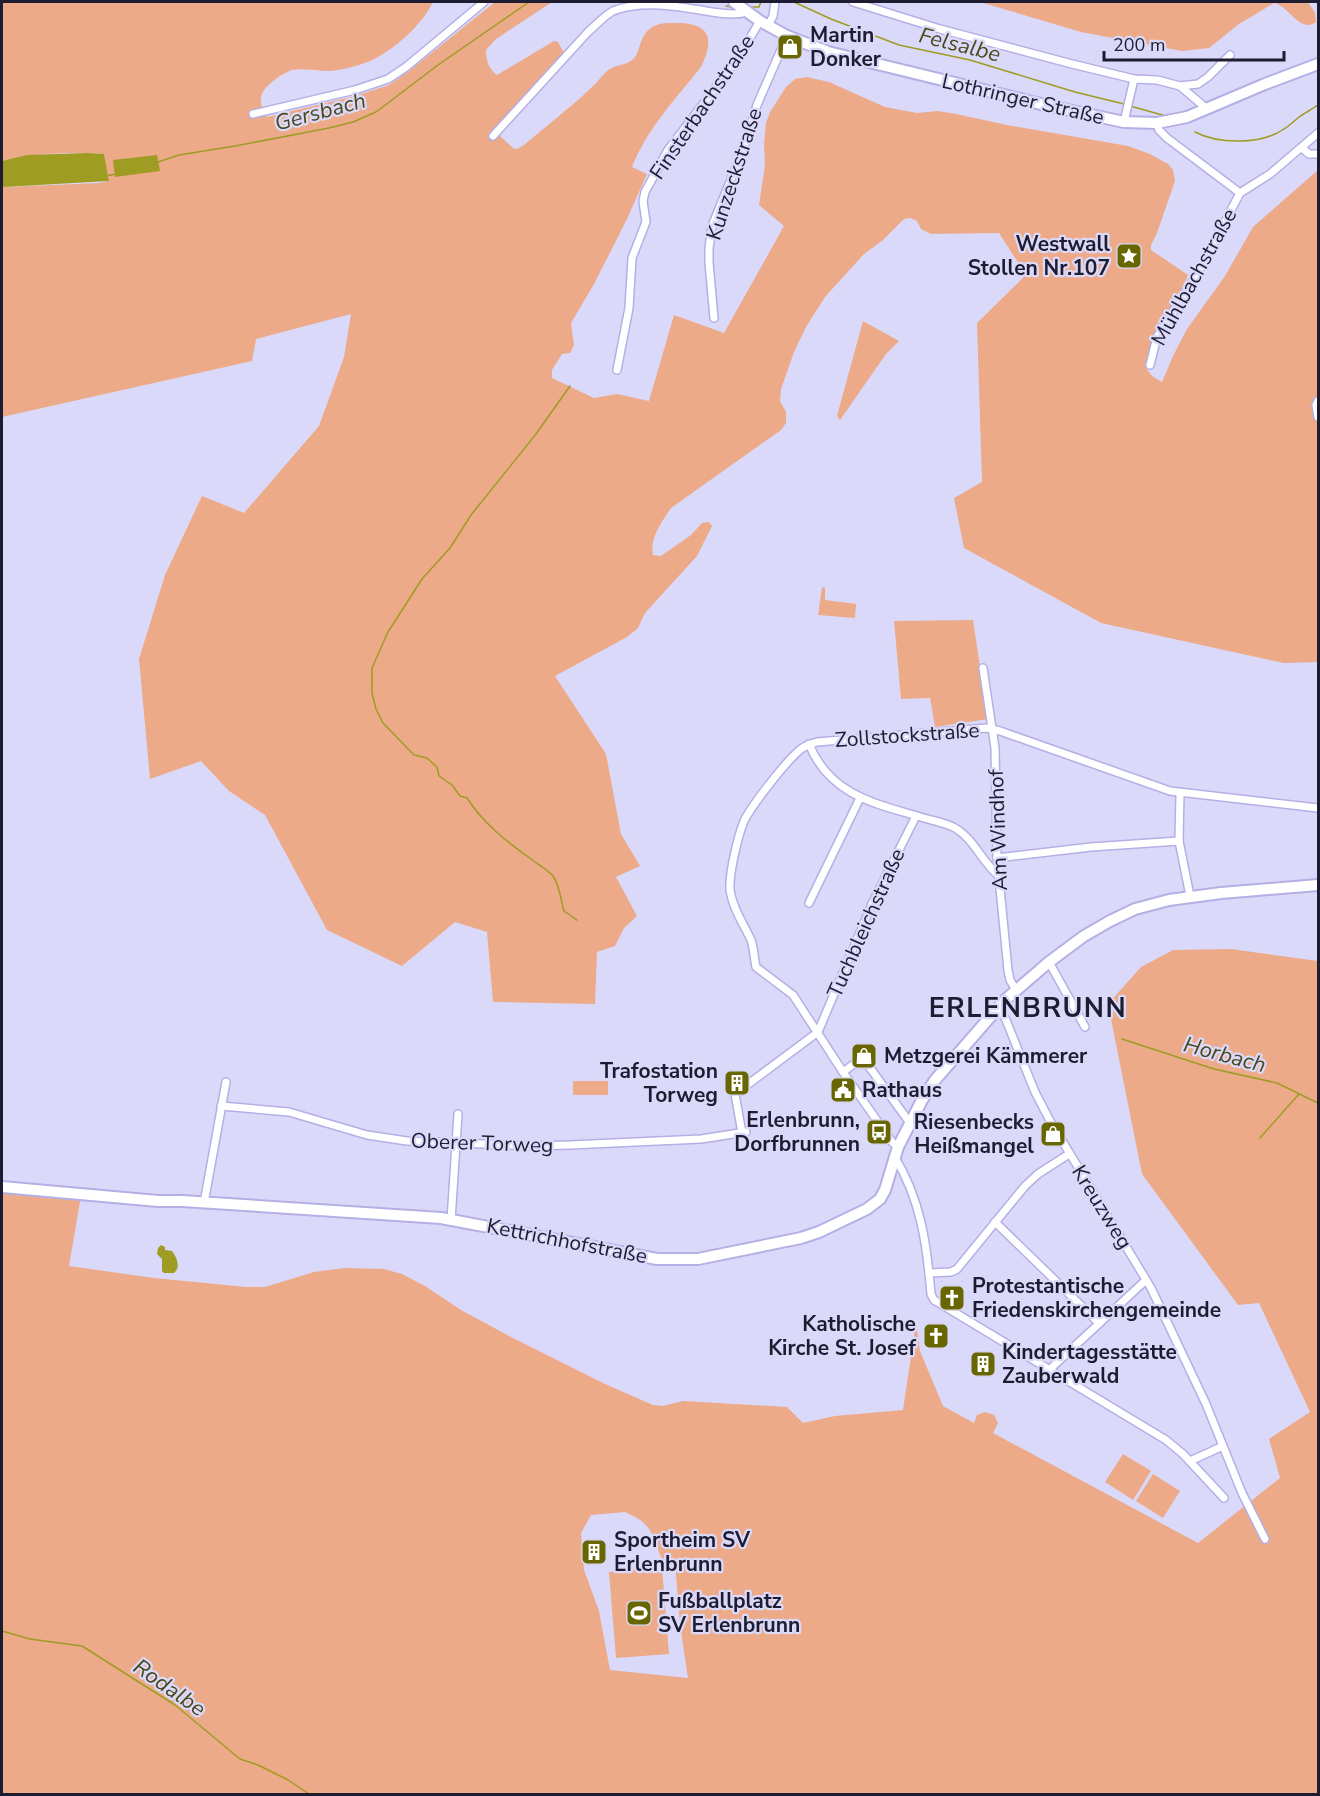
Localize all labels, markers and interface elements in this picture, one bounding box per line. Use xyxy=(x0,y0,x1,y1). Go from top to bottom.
water label: Felsalbe xyxy=(916,20,1004,70)
place label: Martin Donker xyxy=(810,21,882,73)
scale bar xyxy=(1104,24,1284,62)
street label: Finsterbachstraße xyxy=(643,29,761,185)
shop icon: Martin Donker xyxy=(775,32,805,62)
text: 200 m xyxy=(1113,33,1165,57)
street label: Lothringer Straße xyxy=(939,67,1107,131)
water label: Gersbach xyxy=(271,85,369,139)
street label: Kunzeckstraße xyxy=(699,104,769,244)
street label: Mühlbachstraße xyxy=(1145,203,1243,351)
place label: Westwall Stollen Nr.107 xyxy=(968,230,1110,282)
place icon: Westwall Stollen Nr.107 xyxy=(1114,241,1144,271)
street label: Zollstockstraße xyxy=(834,716,980,754)
street label: Am Windhof xyxy=(982,768,1014,891)
street label: Tuchbleichstraße xyxy=(821,844,911,1002)
district label: ERLENBRUNN xyxy=(929,990,1127,1027)
water label: Horbach xyxy=(1180,1030,1269,1080)
shop icon: Metzgerei Kämmerer xyxy=(849,1041,879,1071)
place label: Metzgerei Kämmerer xyxy=(884,1042,1088,1070)
place label: Trafostation Torweg xyxy=(600,1057,718,1109)
building icon: Trafostation Torweg xyxy=(722,1068,752,1098)
public building icon: Rathaus xyxy=(828,1075,858,1105)
place label: Rathaus xyxy=(862,1076,942,1104)
place label: Erlenbrunn, Dorfbrunnen xyxy=(734,1106,860,1158)
place label: Riesenbecks Heißmangel xyxy=(914,1108,1034,1160)
bus stop icon: Erlenbrunn, Dorfbrunnen xyxy=(864,1117,894,1147)
shop icon: Riesenbecks Heißmangel xyxy=(1038,1119,1068,1149)
street label: Oberer Torweg xyxy=(410,1127,554,1159)
street label: Kreuzweg xyxy=(1065,1160,1139,1254)
street label: Kettrichhofstraße xyxy=(484,1212,650,1270)
place label: Protestantische Friedenskirchengemeinde xyxy=(972,1272,1221,1324)
church icon: Protestantische Friedenskirchengemeinde xyxy=(937,1283,967,1313)
place label: Katholische Kirche St. Josef xyxy=(768,1310,916,1362)
church icon: Katholische Kirche St. Josef xyxy=(921,1321,951,1351)
place label: Kindertagesstätte Zauberwald xyxy=(1002,1338,1177,1390)
building icon: Kindertagesstätte Zauberwald xyxy=(968,1349,998,1379)
place label: Sportheim SV Erlenbrunn xyxy=(614,1526,751,1578)
building icon: Sportheim SV Erlenbrunn xyxy=(579,1537,609,1567)
place label: Fußballplatz SV Erlenbrunn xyxy=(658,1587,800,1639)
sports icon: Fußballplatz SV Erlenbrunn xyxy=(624,1598,654,1628)
water label: Rodalbe xyxy=(127,1652,212,1724)

